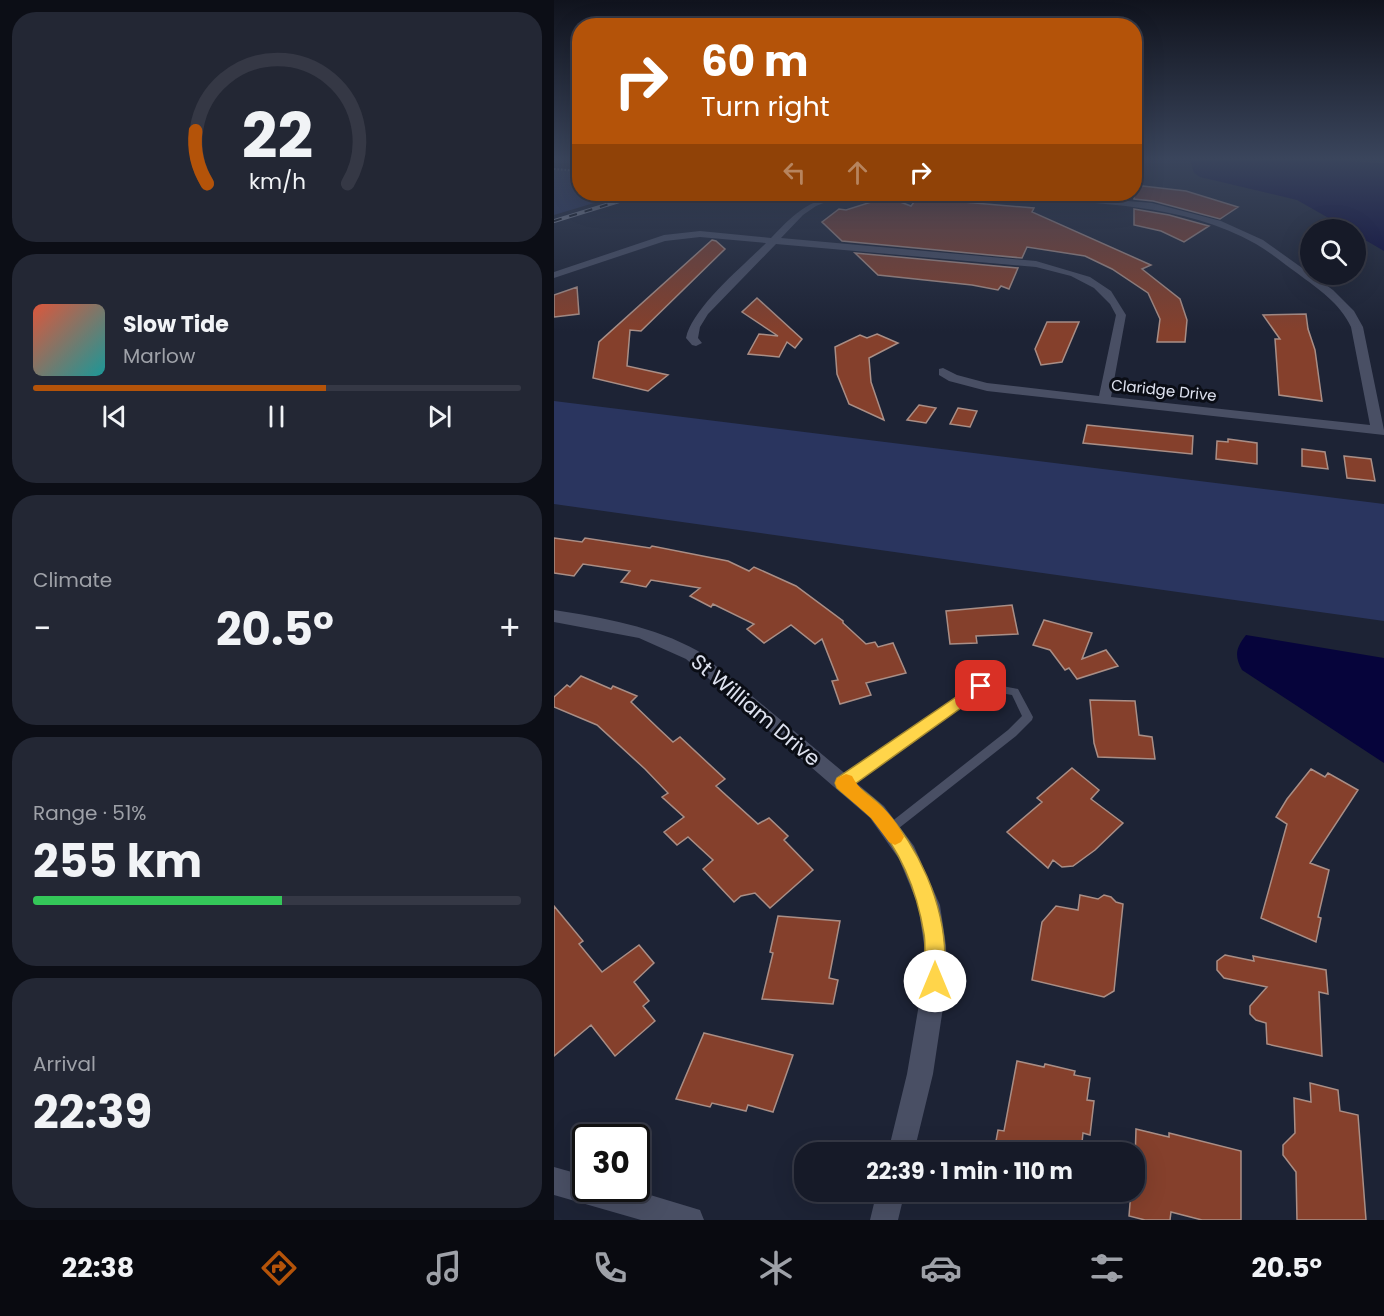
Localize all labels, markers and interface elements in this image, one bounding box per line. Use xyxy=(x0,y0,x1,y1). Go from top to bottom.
text: 60 m xyxy=(701,32,809,91)
icon: right xyxy=(602,42,680,120)
text: Turn right xyxy=(701,88,830,125)
text: 22 xyxy=(241,92,313,180)
icon: left xyxy=(778,156,811,189)
icon: ahead xyxy=(841,156,874,189)
icon: right xyxy=(904,156,937,189)
text: km/h xyxy=(248,166,306,197)
map controls xyxy=(1300,219,1366,285)
button: search xyxy=(1300,219,1366,285)
text: Slow Tide xyxy=(123,309,229,340)
text: Marlow xyxy=(123,342,195,370)
street label: Claridge Drive xyxy=(1110,374,1218,406)
icon: previous xyxy=(98,400,131,433)
icon: pause xyxy=(260,400,293,433)
icon: next xyxy=(423,400,456,433)
text: Climate xyxy=(33,566,112,594)
text: 20.5° xyxy=(216,598,334,661)
text: − xyxy=(33,605,51,652)
text: + xyxy=(498,605,521,652)
street label: St William Drive xyxy=(685,647,827,773)
pin xyxy=(955,660,1006,711)
icon: arrive xyxy=(964,669,997,702)
text: Range · 51% xyxy=(33,799,146,827)
text: 255 km xyxy=(33,830,202,893)
position arrow xyxy=(903,949,967,1013)
text: Arrival xyxy=(33,1050,96,1078)
text: 22:39 xyxy=(33,1081,152,1144)
speed limit sign: 30 xyxy=(572,1124,650,1202)
text: 22:39 · 1 min · 110 m xyxy=(866,1156,1073,1187)
icon: directions xyxy=(258,1247,300,1289)
icon: music xyxy=(423,1247,465,1289)
icon: phone xyxy=(589,1247,631,1289)
icon: climate xyxy=(755,1247,797,1289)
icon: car xyxy=(920,1247,962,1289)
icon: filters xyxy=(1086,1247,1128,1289)
text: 22:38 xyxy=(62,1249,134,1286)
text: 20.5° xyxy=(1251,1249,1322,1286)

